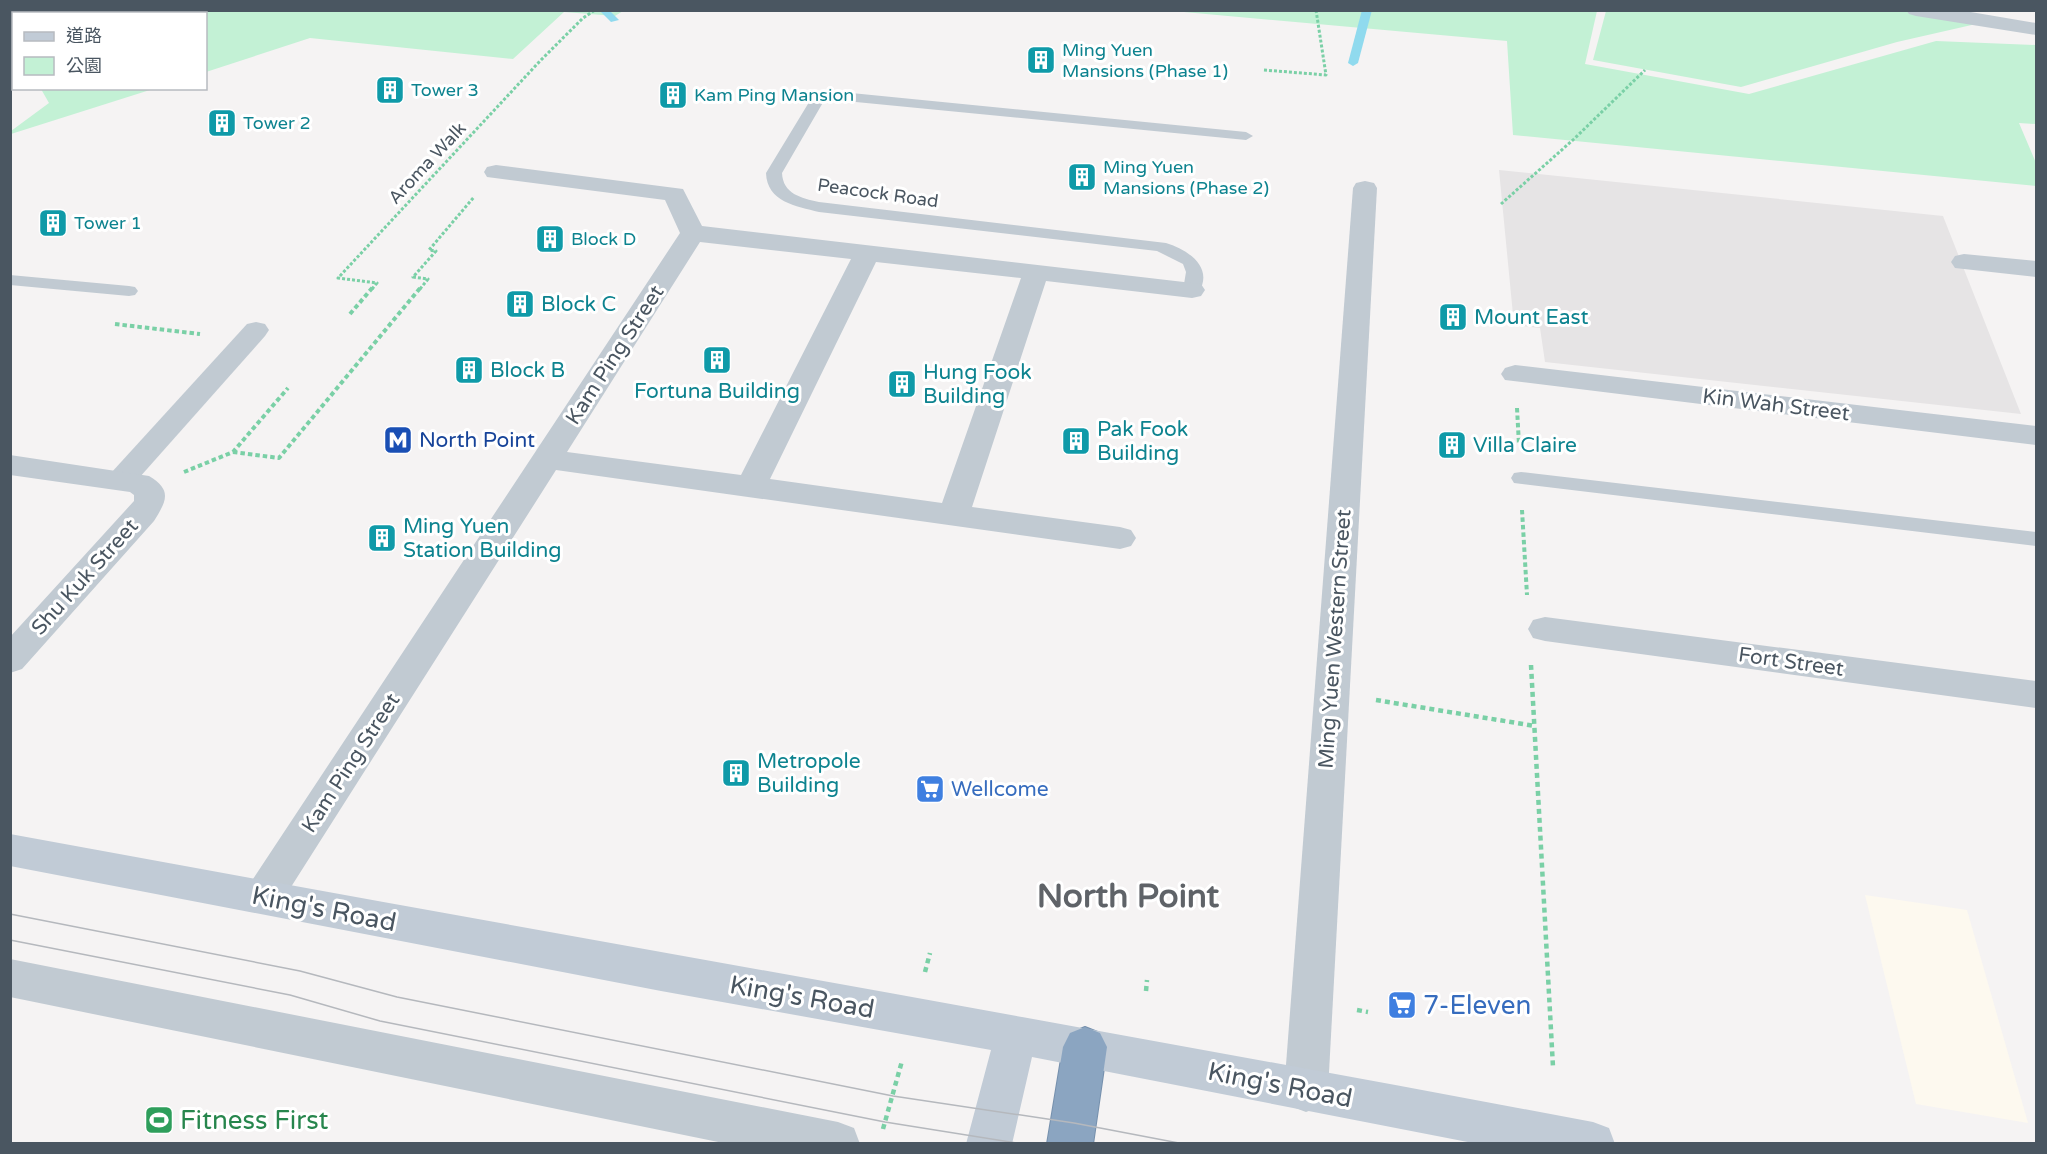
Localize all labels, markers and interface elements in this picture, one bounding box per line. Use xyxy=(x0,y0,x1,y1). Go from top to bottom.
legend xyxy=(12,12,207,90)
text: 道路 xyxy=(66,25,102,47)
place label: Ming Yuen Mansions (Phase 1) xyxy=(1062,39,1228,82)
building icon: Ming Yuen Mansions (Phase 1) xyxy=(1025,44,1057,76)
text: 公園 xyxy=(66,55,102,77)
building icon: Tower 3 xyxy=(374,74,406,106)
place label: Tower 3 xyxy=(411,79,479,101)
building icon: Kam Ping Mansion xyxy=(657,79,689,111)
place label: Kam Ping Mansion xyxy=(694,84,854,106)
building icon: Tower 2 xyxy=(206,107,238,139)
place label: Tower 2 xyxy=(243,112,311,134)
street label: Aroma Walk xyxy=(383,117,471,209)
place label: Ming Yuen Mansions (Phase 2) xyxy=(1103,156,1269,199)
building icon: Ming Yuen Mansions (Phase 2) xyxy=(1066,161,1098,193)
street label: Peacock Road xyxy=(816,174,940,212)
building icon: Tower 1 xyxy=(37,207,69,239)
place label: Tower 1 xyxy=(74,212,142,234)
building icon: Block D xyxy=(534,223,566,255)
place label: Block D xyxy=(571,228,636,250)
street label: Kam Ping Street xyxy=(561,281,669,429)
building icon: Block C xyxy=(504,288,536,320)
place label: Block C xyxy=(541,292,616,317)
building icon: Mount East xyxy=(1437,301,1469,333)
place label: Mount East xyxy=(1474,305,1589,330)
building icon: Fortuna Building xyxy=(701,344,733,376)
building icon: Block B xyxy=(453,354,485,386)
place label: Block B xyxy=(490,358,565,383)
place label: Hung Fook Building xyxy=(923,360,1032,409)
building icon: Hung Fook Building xyxy=(886,368,918,400)
place label: Fortuna Building xyxy=(634,379,800,404)
street label: Kin Wah Street xyxy=(1701,384,1851,426)
place label: Pak Fook Building xyxy=(1097,417,1188,466)
metro station icon: North Point xyxy=(382,424,414,456)
building icon: Pak Fook Building xyxy=(1060,425,1092,457)
place label: North Point xyxy=(419,428,535,453)
building icon: Villa Claire xyxy=(1436,429,1468,461)
place label: Villa Claire xyxy=(1473,433,1577,458)
street label: Ming Yuen Western Street xyxy=(1313,508,1357,770)
street label: Shu Kuk Street xyxy=(26,514,144,640)
place label: Ming Yuen Station Building xyxy=(403,514,562,563)
building icon: Ming Yuen Station Building xyxy=(366,522,398,554)
street label: Fort Street xyxy=(1737,642,1845,682)
street label: Kam Ping Street xyxy=(297,689,405,837)
place label: Metropole Building xyxy=(757,749,861,798)
building icon: Metropole Building xyxy=(720,757,752,789)
supermarket icon: Wellcome xyxy=(914,773,946,805)
place label: Wellcome xyxy=(951,777,1049,802)
district label: North Point xyxy=(1037,877,1220,916)
street label: King's Road xyxy=(249,880,399,938)
street label: King's Road xyxy=(727,969,877,1025)
supermarket icon: 7-Eleven xyxy=(1386,989,1418,1021)
place label: 7-Eleven xyxy=(1423,990,1531,1021)
street label: King's Road xyxy=(1205,1056,1355,1114)
sports icon: Fitness First xyxy=(143,1104,175,1136)
place label: Fitness First xyxy=(180,1105,329,1136)

